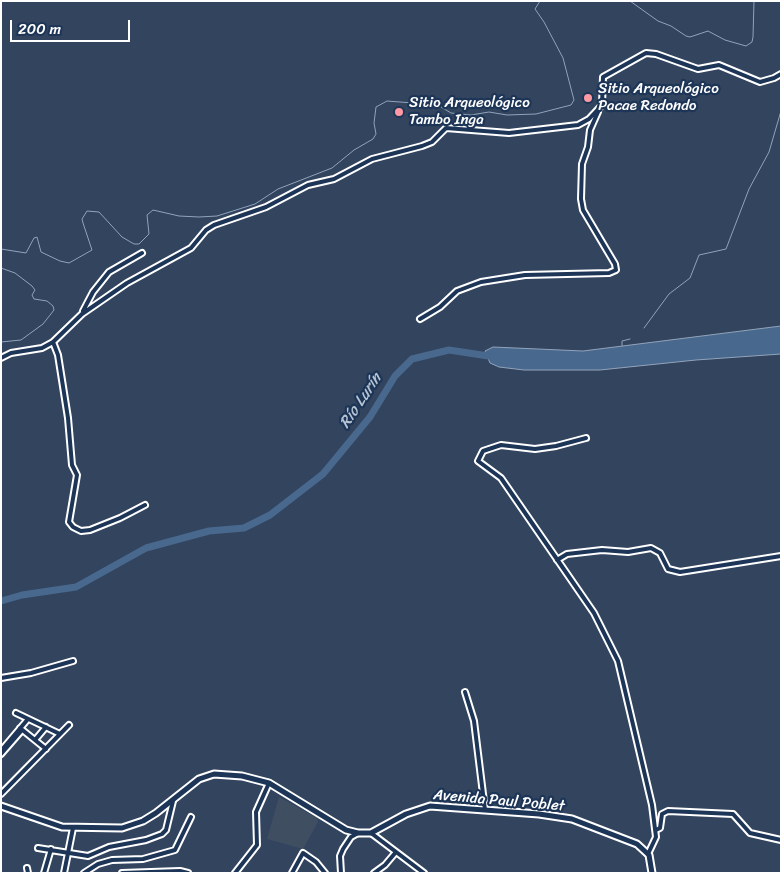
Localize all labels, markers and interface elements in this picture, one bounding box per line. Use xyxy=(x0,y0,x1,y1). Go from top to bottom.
scale bar xyxy=(12,10,132,42)
text: 200 m xyxy=(18,16,61,42)
place label: Sitio Arqueológico Pacae Redondo xyxy=(598,80,719,115)
marker: Sitio Arqueológico Pacae Redondo xyxy=(582,92,594,104)
place label: Sitio Arqueológico Tambo Inga xyxy=(409,94,530,129)
marker: Sitio Arqueológico Tambo Inga xyxy=(393,106,405,118)
water label: Río Lurín xyxy=(336,370,386,432)
street label: Avenida Paul Poblet xyxy=(433,786,565,816)

